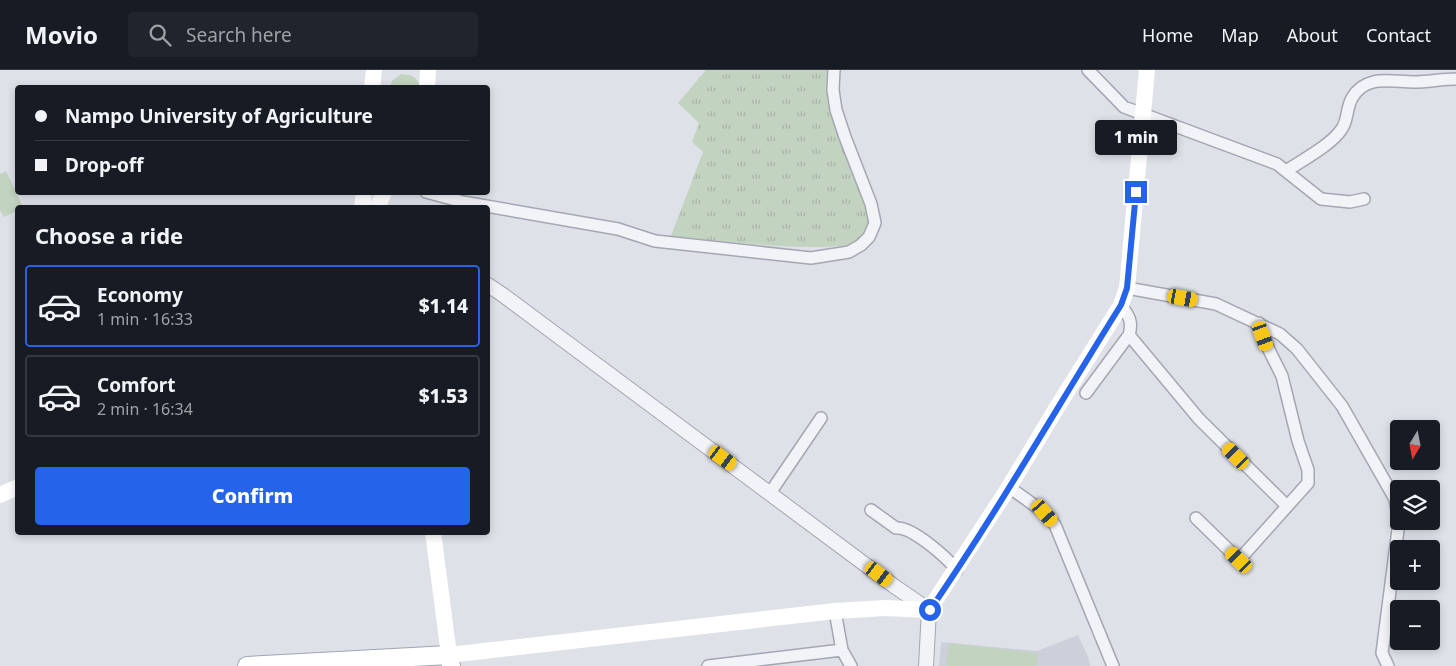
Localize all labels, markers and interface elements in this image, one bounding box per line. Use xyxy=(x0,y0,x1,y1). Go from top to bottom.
search box xyxy=(128,12,478,57)
text: Movio xyxy=(25,18,98,51)
icon: search xyxy=(146,21,174,49)
text: Search here xyxy=(186,22,292,48)
text: Home xyxy=(1142,23,1193,47)
text: Map xyxy=(1221,23,1259,47)
text: About xyxy=(1287,23,1338,47)
text: Contact xyxy=(1366,23,1431,47)
text: Nampo University of Agriculture xyxy=(65,103,373,129)
callout: 1 min xyxy=(1095,119,1177,154)
text: 1 min xyxy=(1114,126,1158,148)
text: Drop-off xyxy=(65,152,144,178)
route end xyxy=(1125,181,1147,203)
text: Choose a ride xyxy=(35,220,183,250)
text: Economy xyxy=(97,282,183,308)
icon: car xyxy=(37,284,82,329)
car xyxy=(1166,288,1199,308)
text: $1.14 xyxy=(419,293,468,319)
text: 1 min · 16:33 xyxy=(97,308,193,330)
car xyxy=(1250,319,1275,353)
text: Comfort xyxy=(97,372,176,398)
icon: car xyxy=(37,374,82,419)
text: $1.53 xyxy=(419,383,468,409)
text: 2 min · 16:34 xyxy=(97,398,193,420)
north arrow xyxy=(1390,420,1440,470)
map controls xyxy=(1390,420,1440,650)
car xyxy=(1220,440,1251,472)
car xyxy=(706,443,739,473)
button: Confirm xyxy=(35,467,470,525)
button: layers xyxy=(1390,480,1440,530)
car xyxy=(1029,497,1060,529)
button: + xyxy=(1390,540,1440,590)
car xyxy=(1223,544,1255,576)
car xyxy=(862,559,895,589)
route start xyxy=(919,599,941,621)
button: − xyxy=(1390,600,1440,650)

